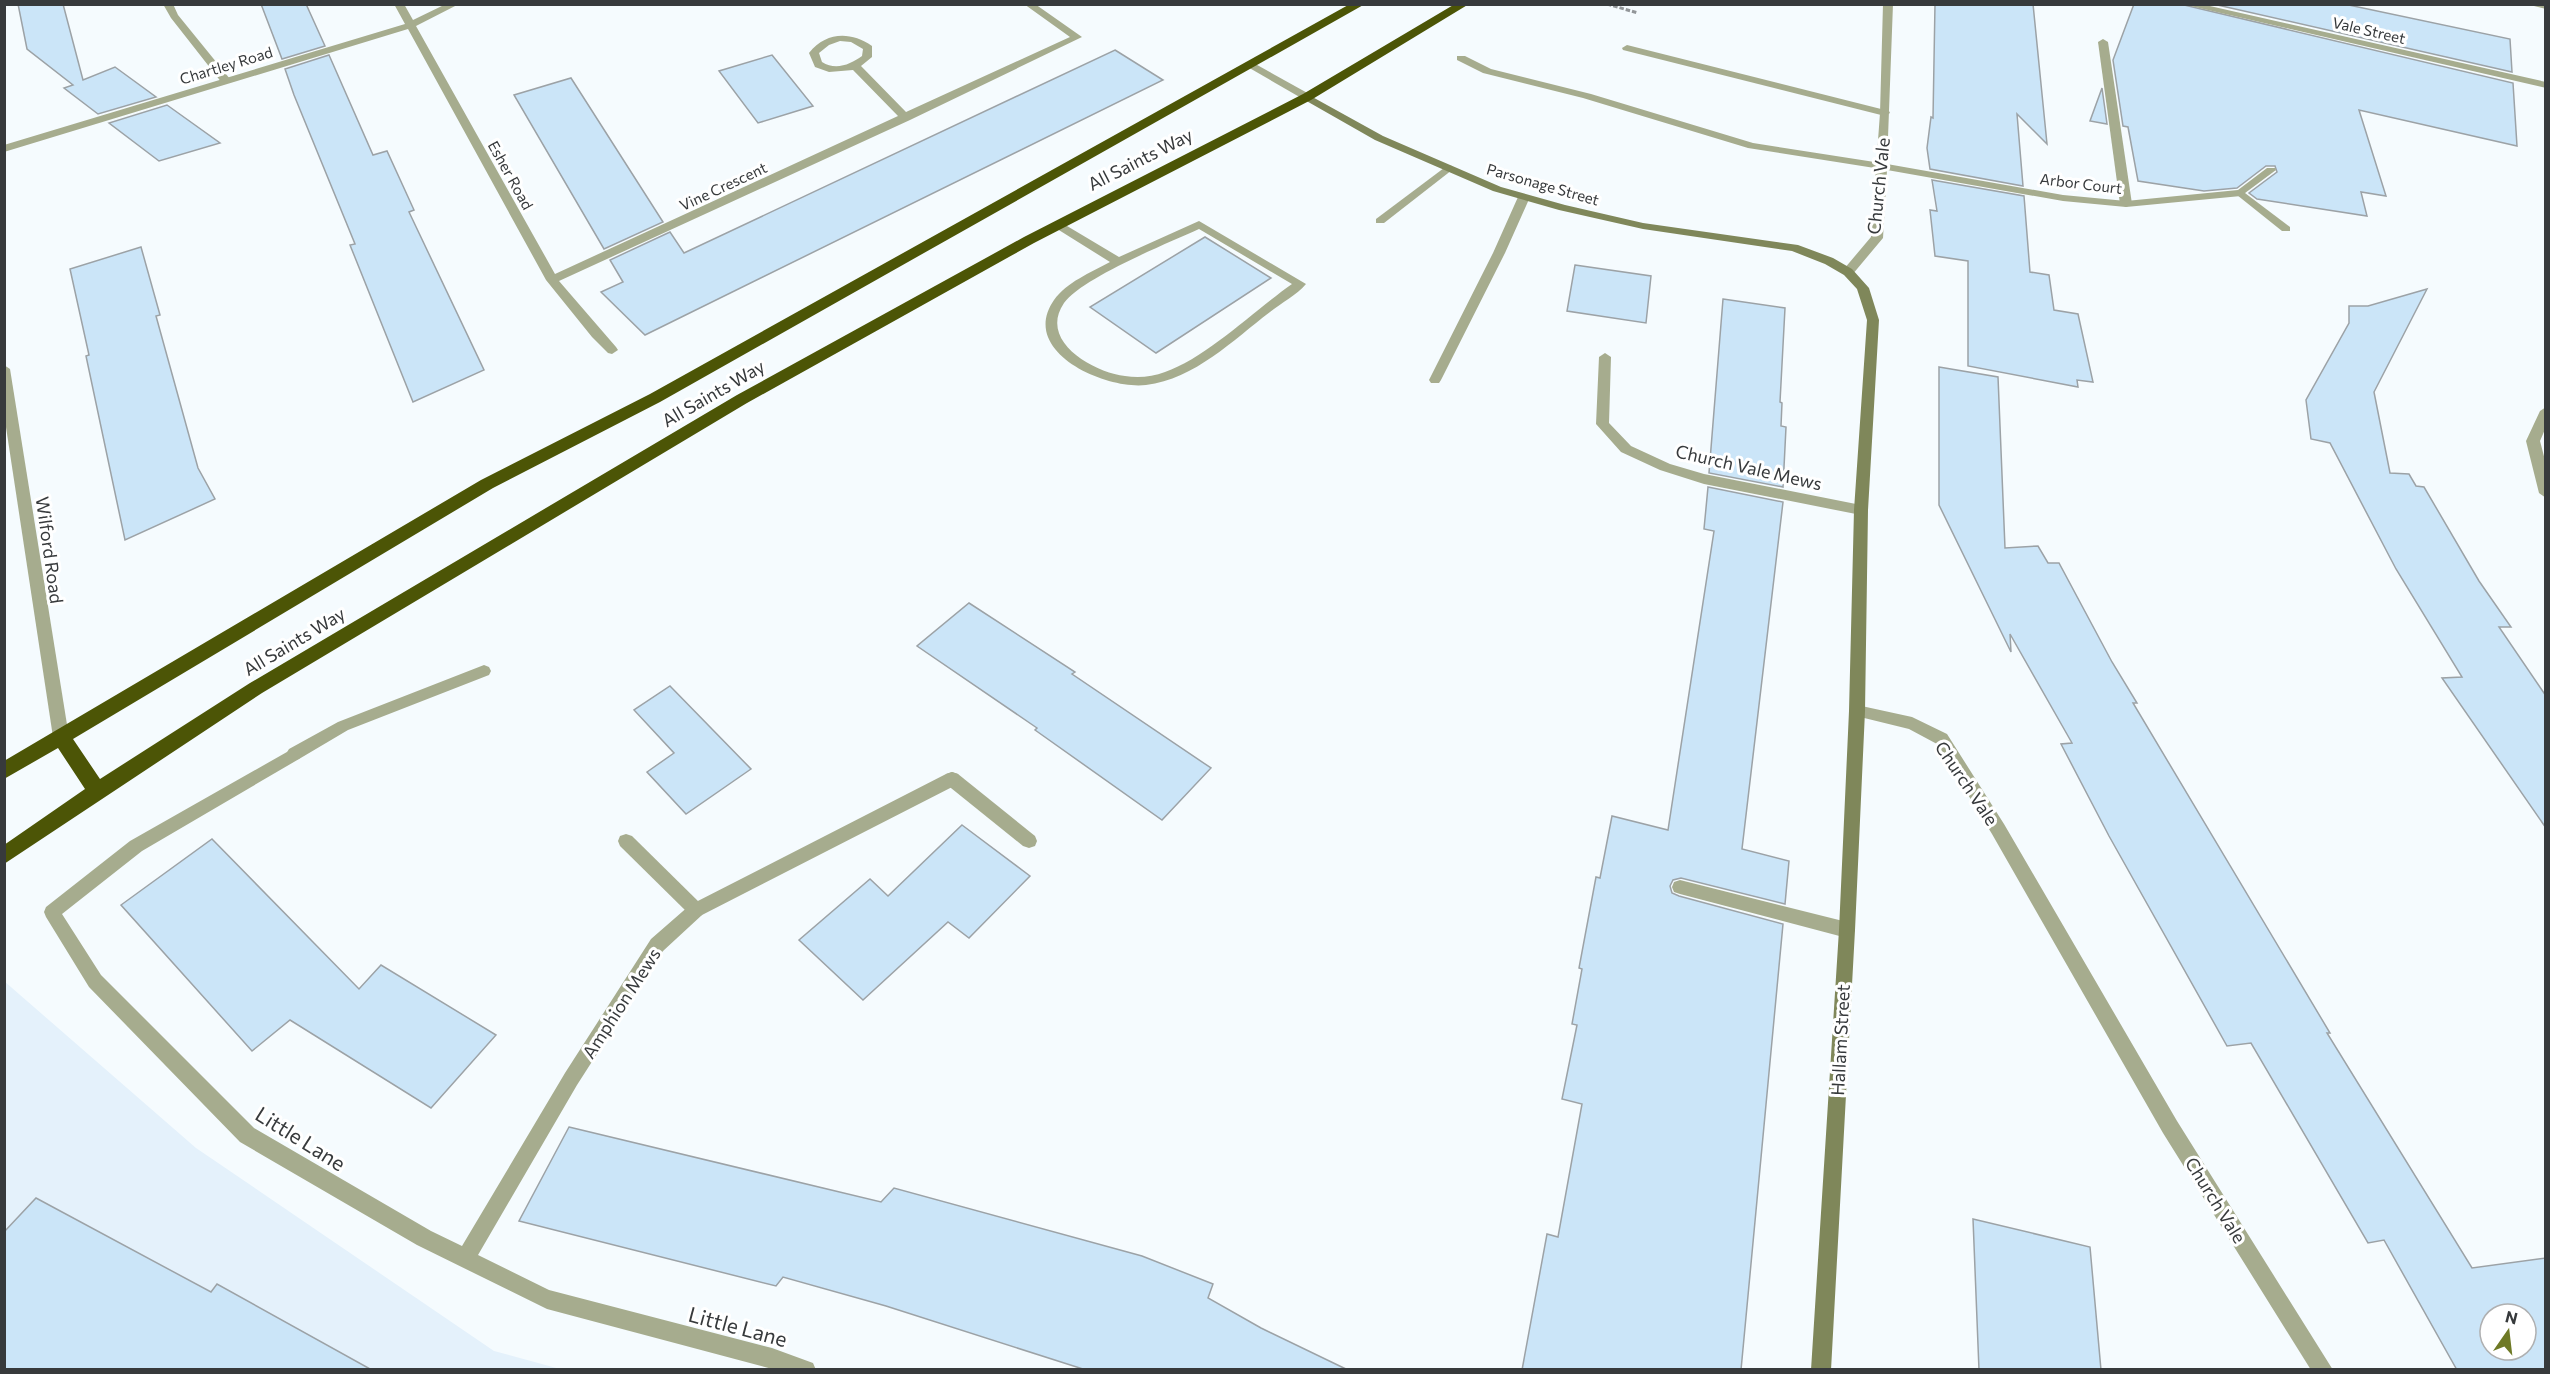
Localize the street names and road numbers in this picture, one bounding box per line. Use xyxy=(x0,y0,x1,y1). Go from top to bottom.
street label: Vale Street xyxy=(2331,13,2407,47)
street label: Chartley Road xyxy=(177,42,275,88)
street label: All Saints Way xyxy=(1084,123,1196,195)
street label: Esher Road xyxy=(485,137,537,213)
street label: Church Vale xyxy=(1862,137,1894,235)
street label: Vine Crescent xyxy=(676,158,770,214)
street label: Parsonage Street xyxy=(1485,159,1601,209)
street label: Arbor Court xyxy=(2039,169,2123,197)
street label: All Saints Way xyxy=(658,355,768,431)
street label: Church Vale Mews xyxy=(1674,439,1824,495)
street label: Wilford Road xyxy=(32,495,68,605)
street label: All Saints Way xyxy=(239,602,349,680)
street label: Church Vale xyxy=(1931,737,2003,829)
street label: Amphion Mews xyxy=(577,944,665,1062)
street label: Hallam Street xyxy=(1826,984,1854,1096)
street label: Little Lane xyxy=(251,1101,351,1175)
street label: Church Vale xyxy=(2181,1153,2251,1247)
street label: Little Lane xyxy=(686,1301,790,1351)

